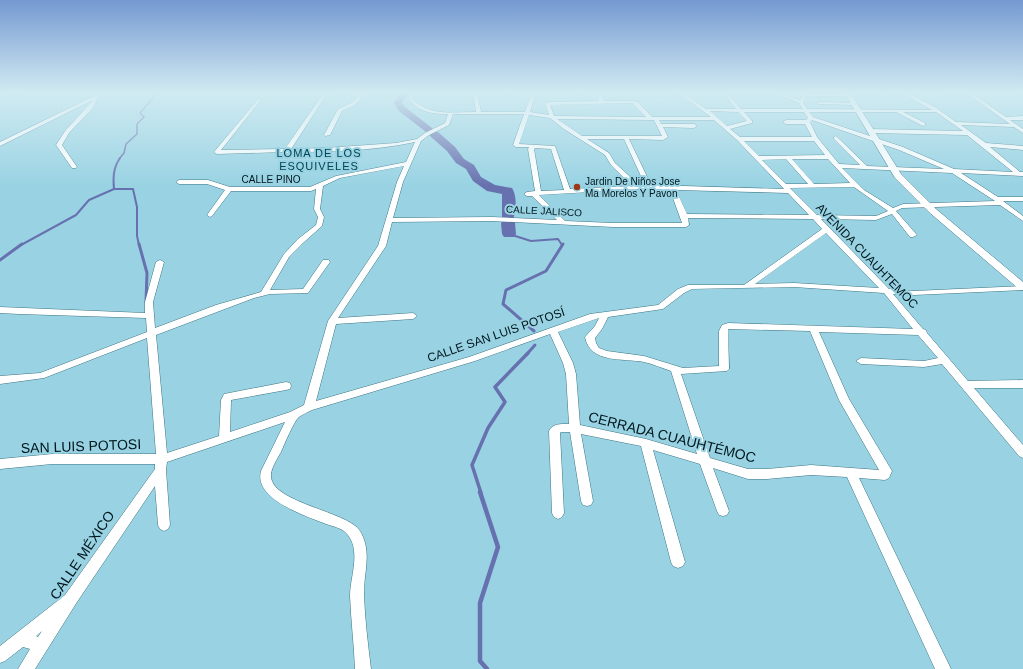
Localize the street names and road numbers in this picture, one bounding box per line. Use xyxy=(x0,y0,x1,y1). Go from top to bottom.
street label: CALLE PINO xyxy=(242,174,301,185)
street label: AVENIDA CUAUHTEMOC xyxy=(813,201,921,312)
street label: CALLE JALISCO xyxy=(506,204,583,218)
street label: CALLE SAN LUIS POTOSÍ xyxy=(425,304,567,365)
street label: CERRADA CUAUHTÉMOC xyxy=(587,408,757,466)
street label: SAN LUIS POTOSI xyxy=(21,436,141,456)
street label: CALLE MÉXICO xyxy=(46,508,118,602)

